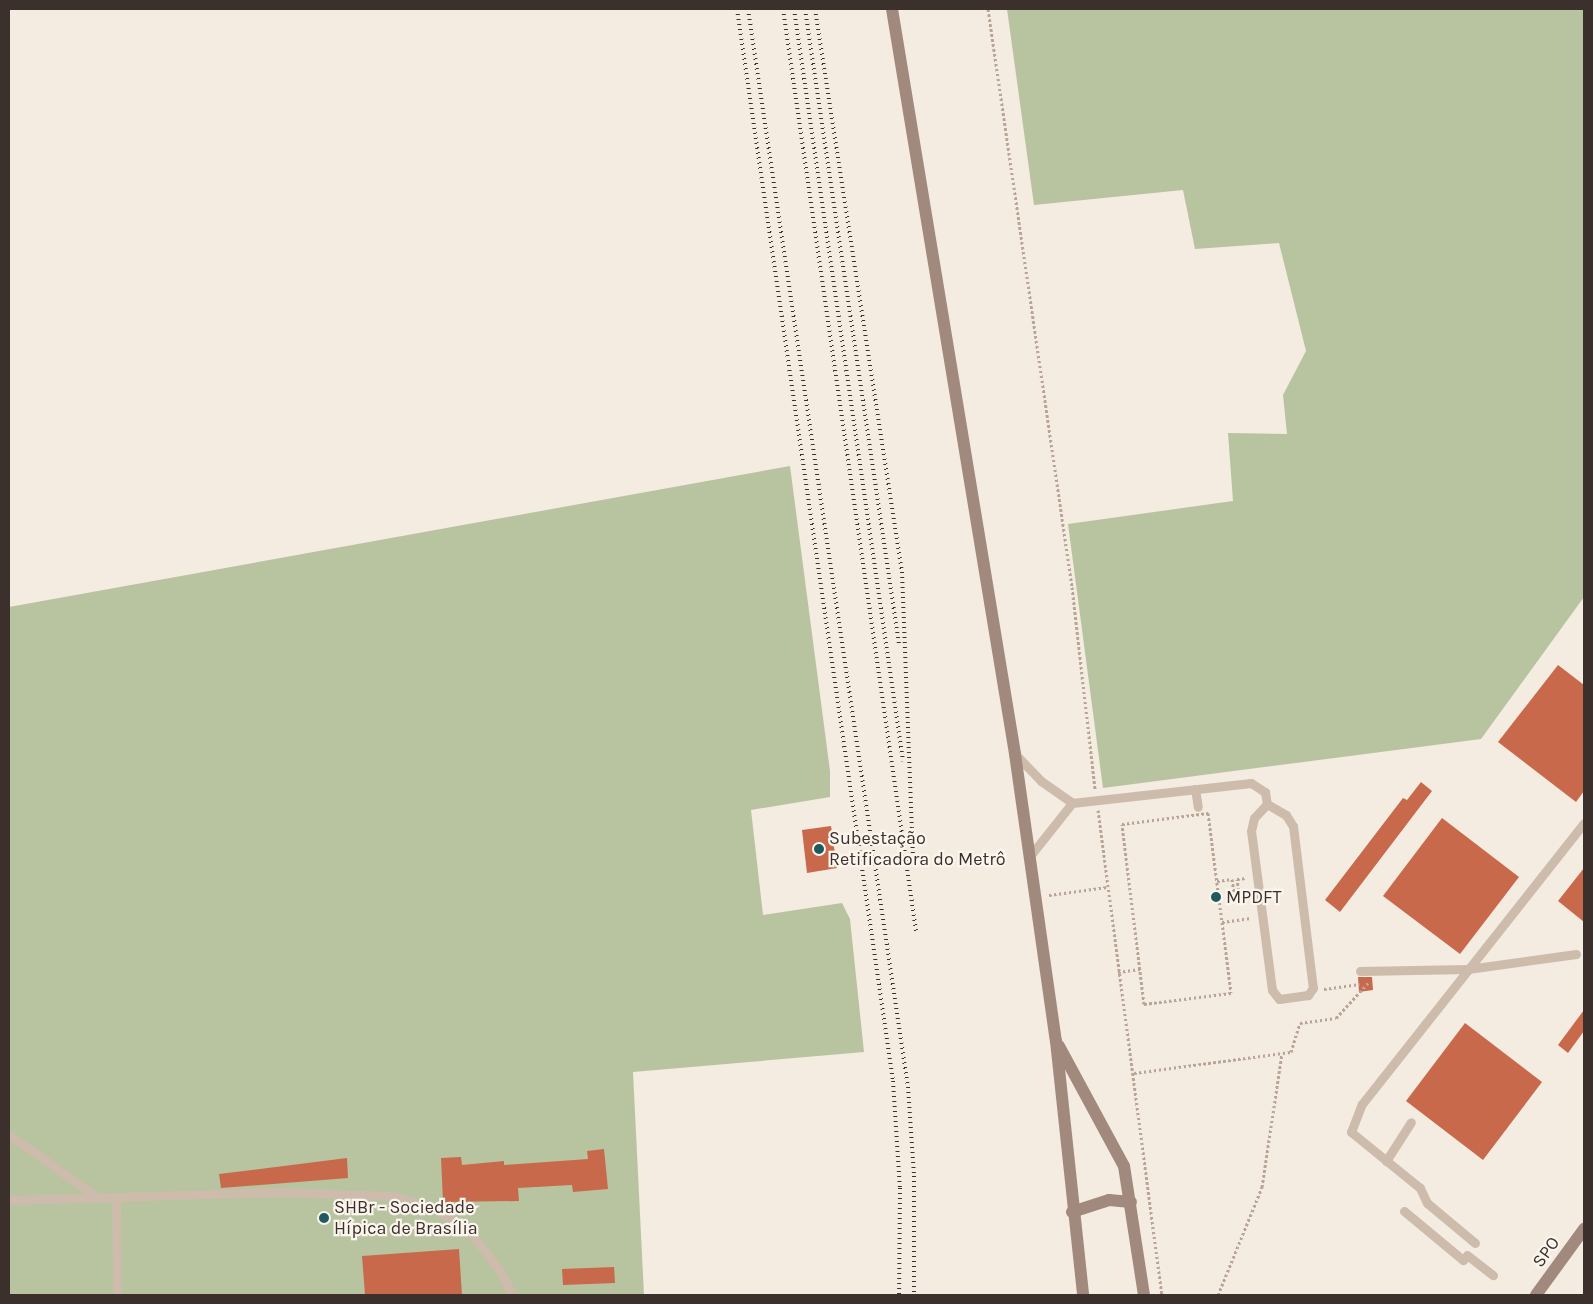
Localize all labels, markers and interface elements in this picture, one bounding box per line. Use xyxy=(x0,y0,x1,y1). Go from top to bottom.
place label: Subestação Retificadora do Metrô xyxy=(829,828,1006,871)
marker: Subestação Retificadora do Metrô xyxy=(813,843,825,855)
place label: MPDFT xyxy=(1226,886,1282,908)
marker: MPDFT xyxy=(1210,891,1222,903)
place label: SHBr - Sociedade Hípica de Brasília xyxy=(334,1197,478,1240)
marker: SHBr - Sociedade Hípica de Brasília xyxy=(318,1212,330,1224)
street label: SPO xyxy=(1528,1233,1564,1271)

